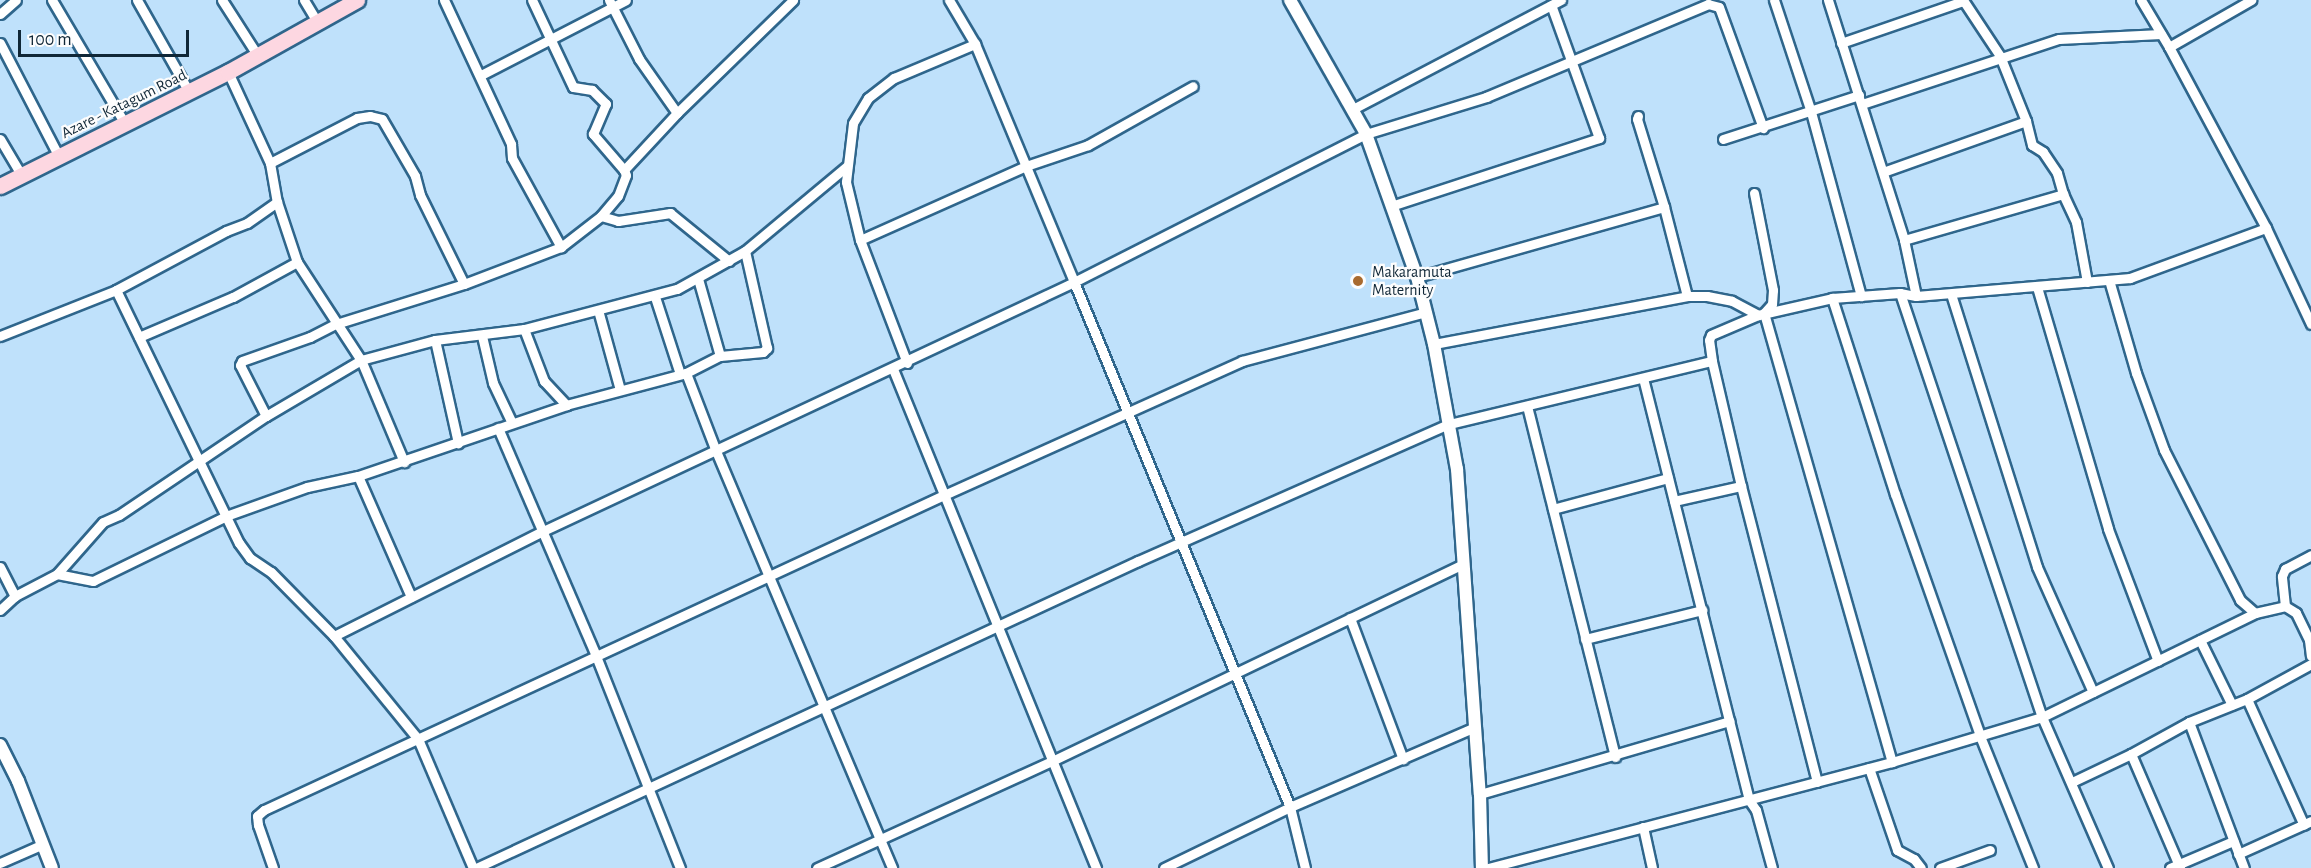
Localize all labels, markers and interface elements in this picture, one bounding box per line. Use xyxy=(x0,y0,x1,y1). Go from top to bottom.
scale bar xyxy=(21,18,192,56)
text: 100 m xyxy=(29,31,72,49)
street label: Azare - Katagum Road xyxy=(58,65,190,143)
place label: Makaramuta Maternity xyxy=(1372,262,1452,300)
marker: Makaramuta Maternity xyxy=(1349,272,1367,290)

